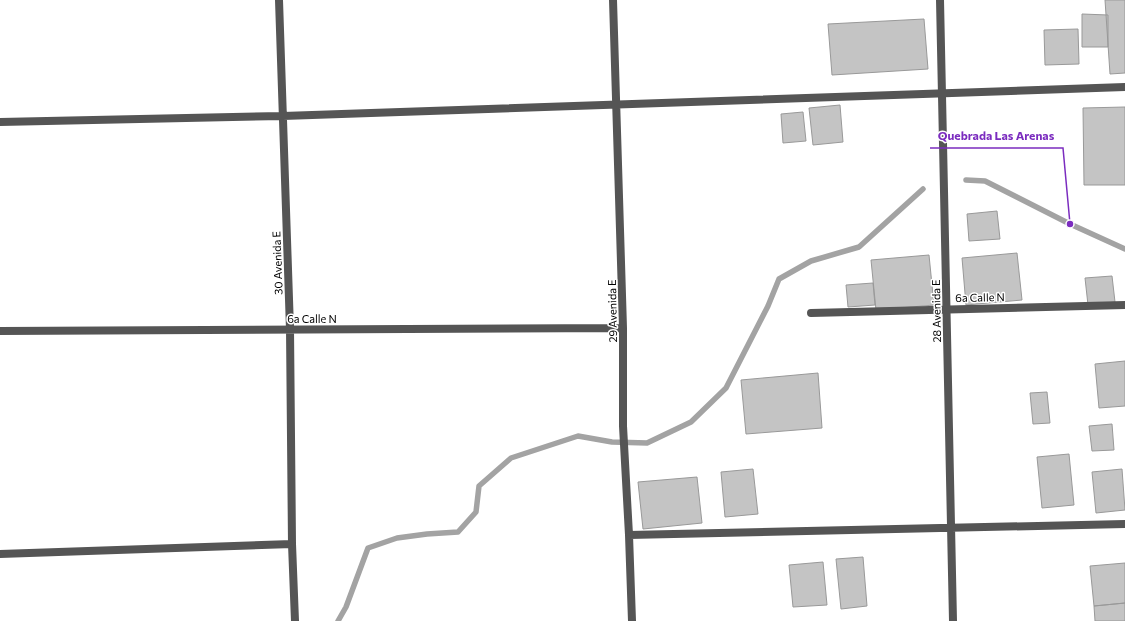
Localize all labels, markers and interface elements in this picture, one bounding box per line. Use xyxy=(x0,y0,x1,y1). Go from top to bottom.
callout: Quebrada Las Arenas xyxy=(930,124,1063,148)
text: Quebrada Las Arenas xyxy=(938,128,1055,142)
street label: 30 Avenida E xyxy=(269,231,285,295)
street label: 29 Avenida E xyxy=(605,279,619,343)
street label: 28 Avenida E xyxy=(929,279,943,343)
street label: 6a Calle N xyxy=(955,290,1005,304)
street label: 6a Calle N xyxy=(287,312,337,325)

